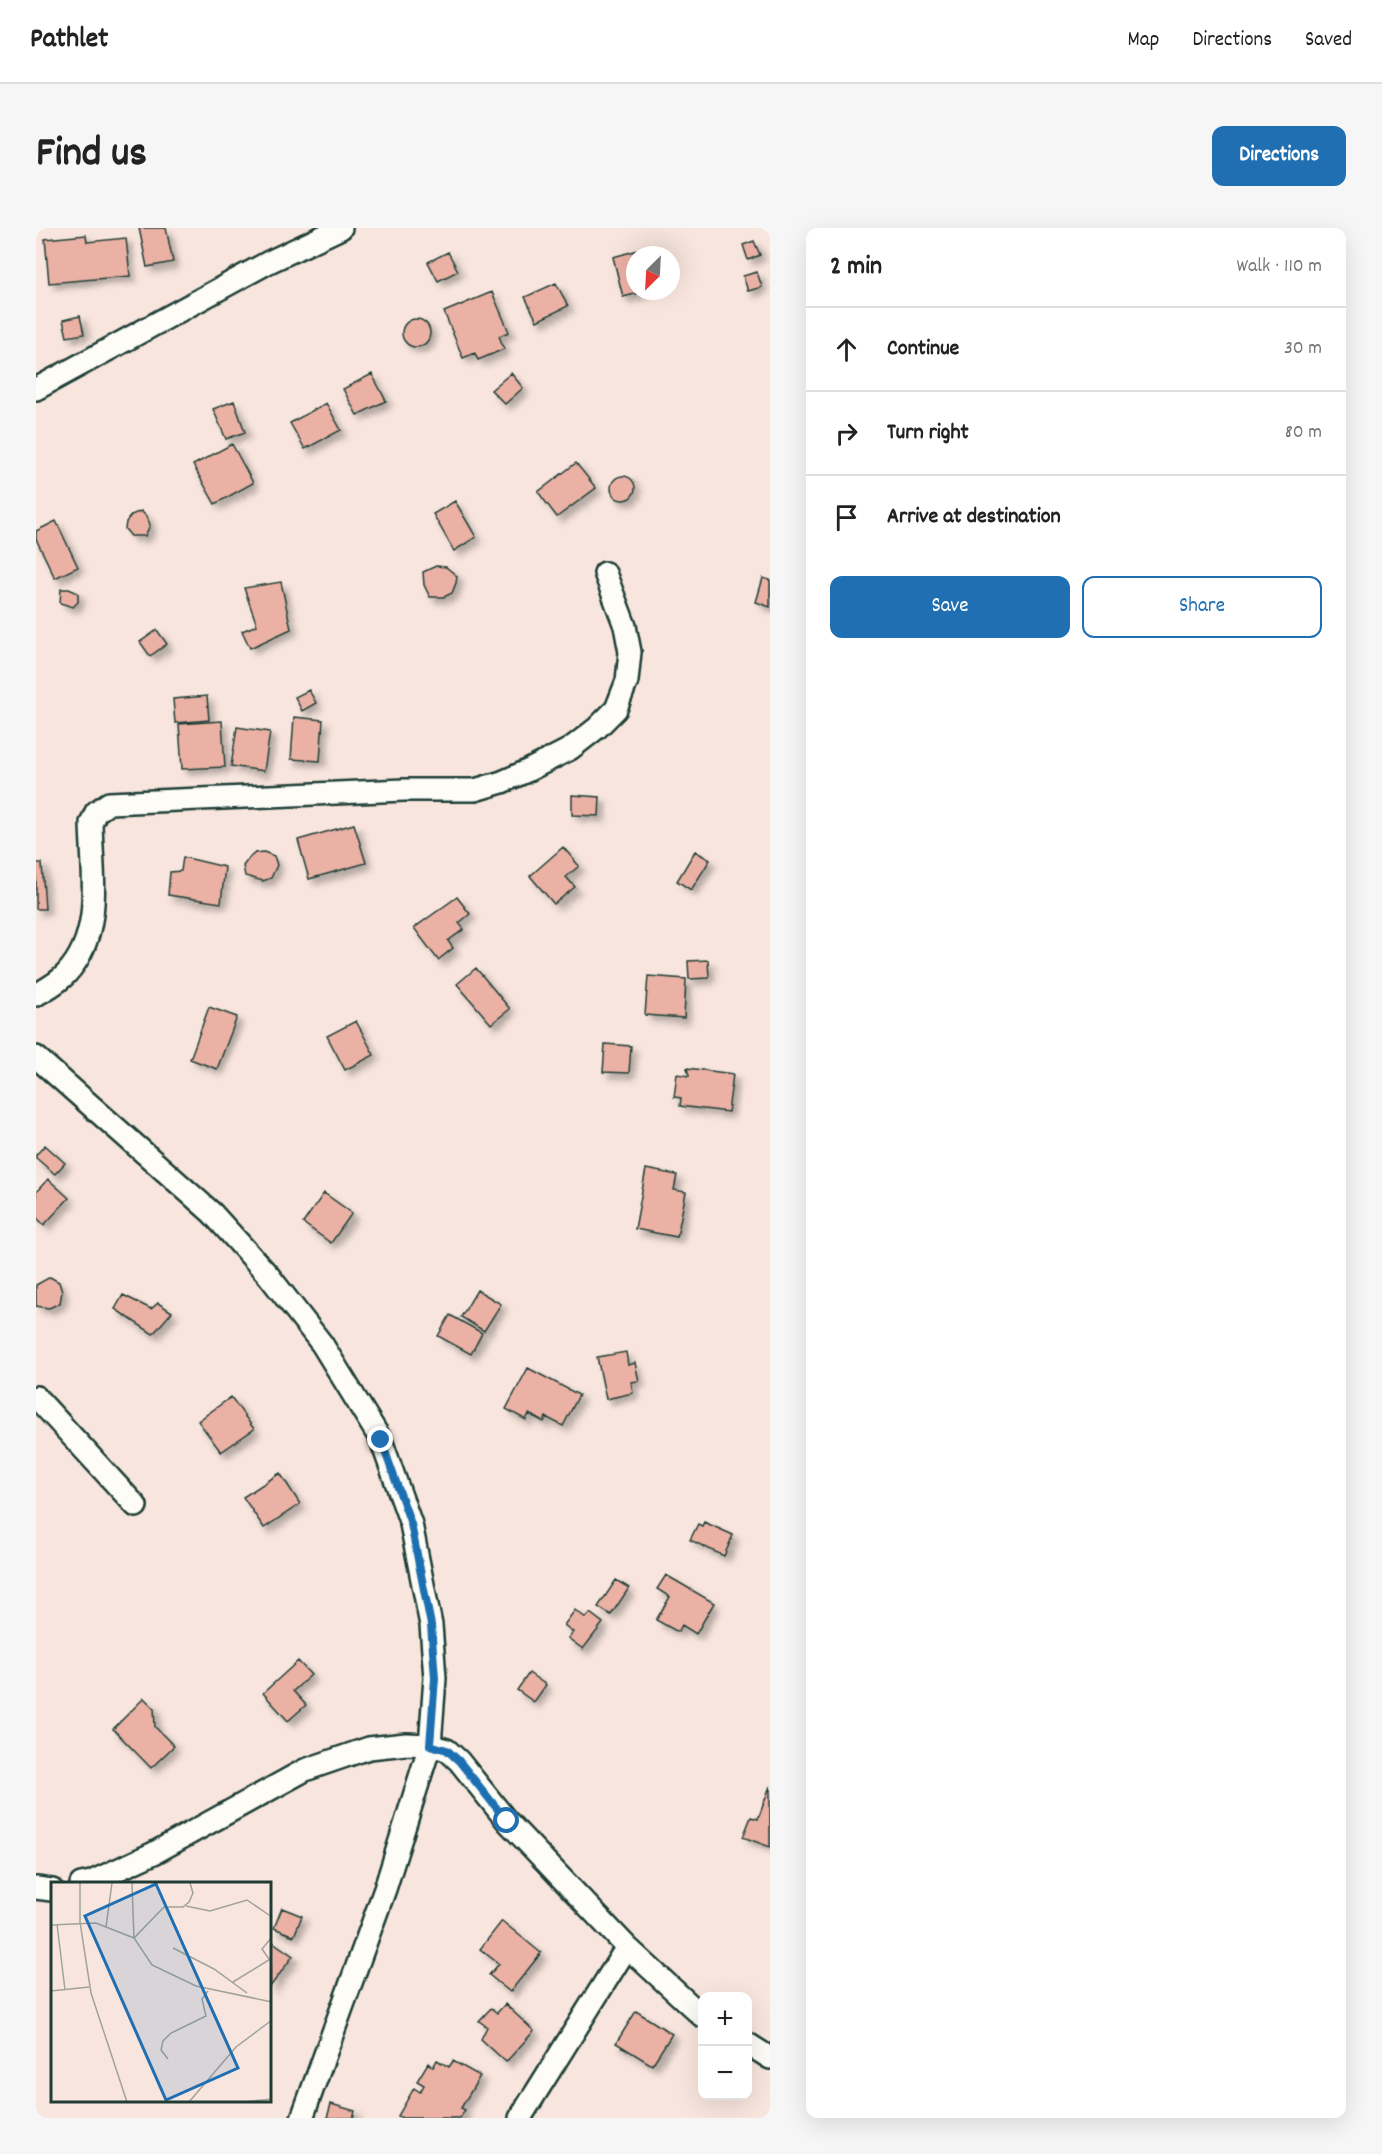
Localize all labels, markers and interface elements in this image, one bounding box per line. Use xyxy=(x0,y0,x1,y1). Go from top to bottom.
text: Pathlet xyxy=(30,21,108,61)
text: Map xyxy=(1128,26,1159,56)
text: Directions xyxy=(1192,26,1272,56)
text: Saved xyxy=(1305,26,1352,56)
text: Find us xyxy=(36,126,147,186)
button: Directions xyxy=(1212,126,1346,186)
north arrow xyxy=(626,246,680,300)
text: 2 min xyxy=(830,249,882,286)
text: Walk · 110 m xyxy=(1236,253,1322,281)
icon: ahead xyxy=(830,333,863,366)
text: Continue xyxy=(887,334,959,365)
text: 30 m xyxy=(1284,335,1322,363)
icon: right xyxy=(830,417,863,450)
text: Turn right xyxy=(887,418,969,449)
text: 80 m xyxy=(1285,419,1322,447)
icon: arrive xyxy=(830,501,863,534)
text: Arrive at destination xyxy=(887,502,1061,533)
button: Save xyxy=(830,576,1070,638)
button: Share xyxy=(1082,576,1322,638)
route end xyxy=(367,1426,393,1452)
route start xyxy=(493,1807,519,1833)
inset map xyxy=(51,1882,272,2103)
map controls xyxy=(698,1992,752,2100)
button: + xyxy=(698,1992,752,2046)
button: − xyxy=(698,2046,752,2100)

